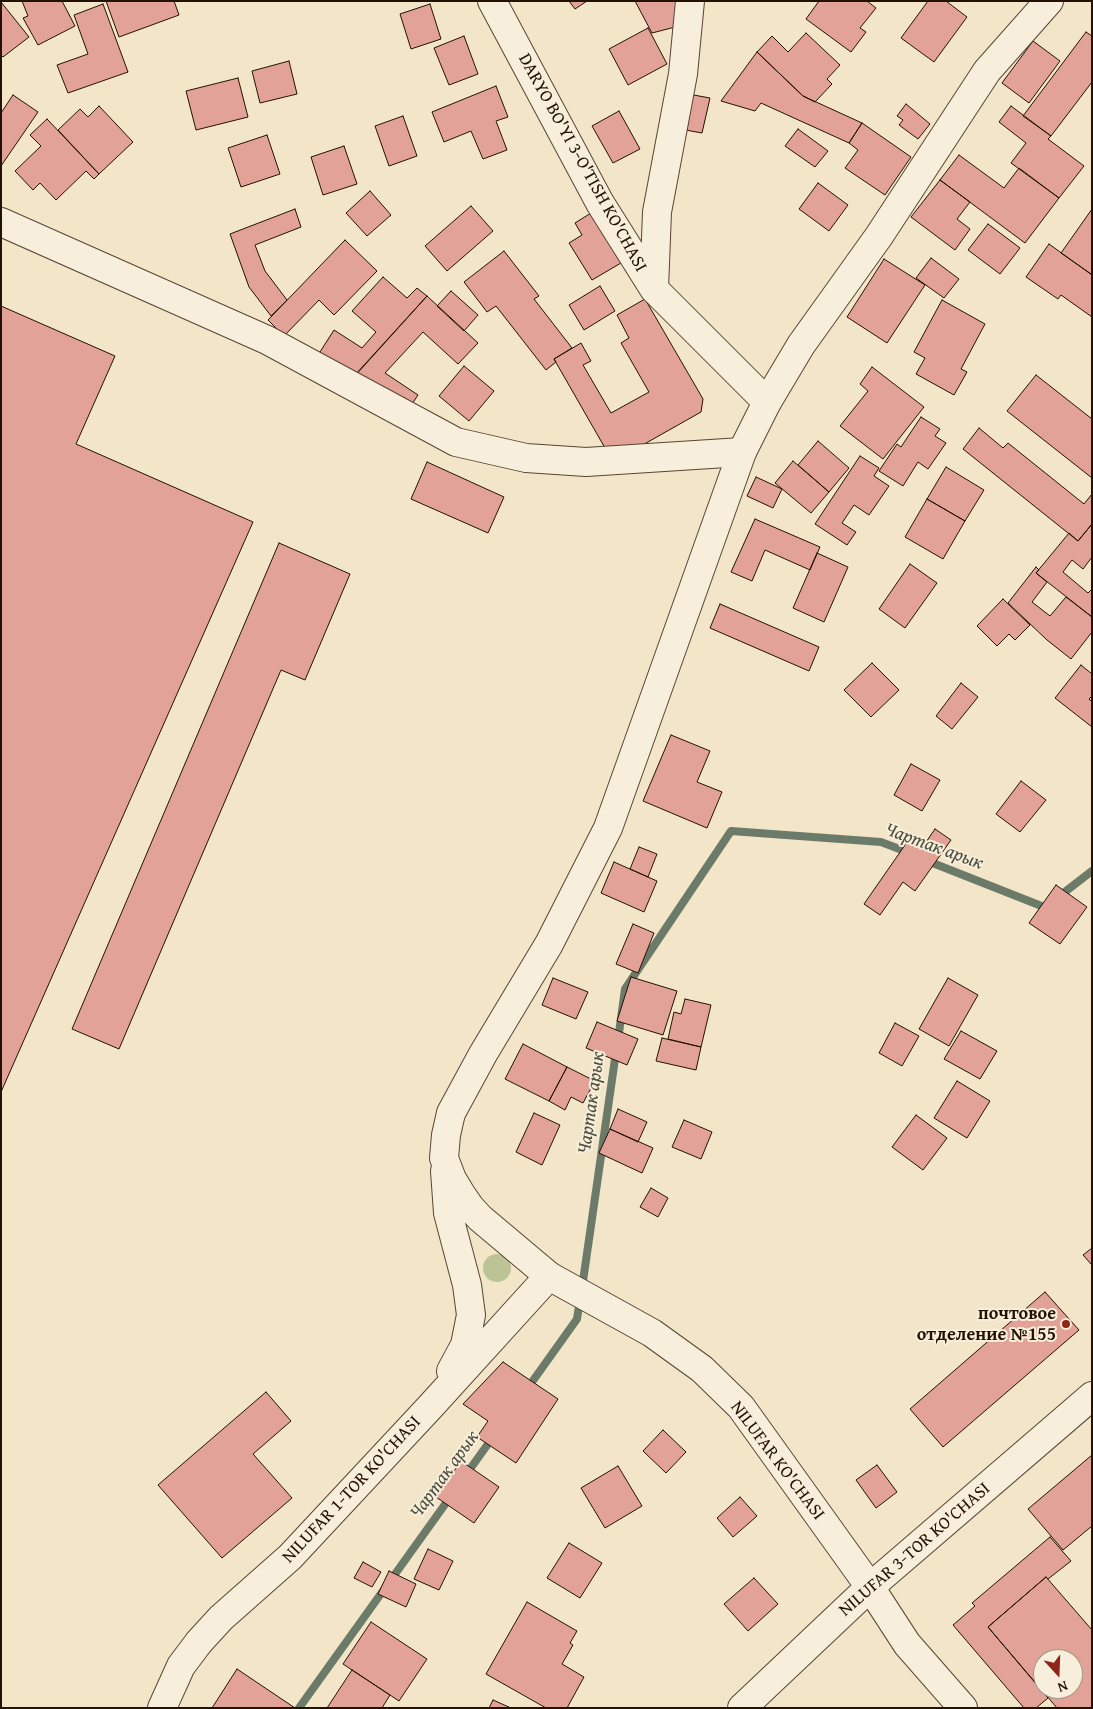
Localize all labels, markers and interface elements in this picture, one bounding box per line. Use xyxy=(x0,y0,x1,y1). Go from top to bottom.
street label: DARYO BO'YI 3-O'TISH KO'CHASI xyxy=(513,50,651,276)
water label: Чартак арык xyxy=(882,819,986,875)
water label: Чартак арык xyxy=(574,1050,610,1156)
place label: почтовое отделение №155 xyxy=(917,1303,1056,1346)
marker: почтовое отделение №155 xyxy=(1060,1318,1072,1330)
street label: NILUFAR KO'CHASI xyxy=(725,1397,829,1525)
street label: NILUFAR 1-TOR KO'CHASI xyxy=(278,1412,426,1568)
water label: Чартак арык xyxy=(405,1426,485,1524)
street label: NILUFAR 3-TOR KO'CHASI xyxy=(835,1478,995,1622)
north arrow xyxy=(1033,1649,1083,1699)
text: N xyxy=(1055,1676,1071,1698)

